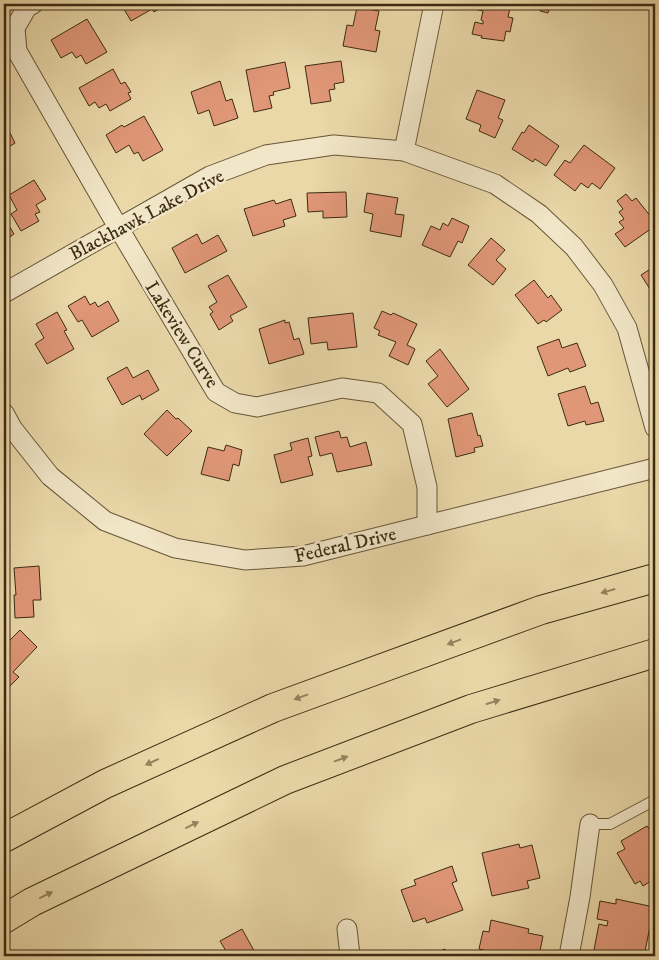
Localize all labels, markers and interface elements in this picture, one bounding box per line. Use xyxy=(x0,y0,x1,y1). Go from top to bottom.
street label: Blackhawk Lake Drive xyxy=(65,165,228,266)
street label: Lakeview Curve xyxy=(140,277,224,393)
street label: Federal Drive xyxy=(292,523,399,568)
one-way arrow xyxy=(601,588,616,596)
one-way arrow xyxy=(446,638,461,646)
one-way arrow xyxy=(293,693,308,701)
one-way arrow xyxy=(486,698,501,706)
one-way arrow xyxy=(334,754,348,762)
one-way arrow xyxy=(145,758,159,766)
one-way arrow xyxy=(185,820,199,828)
one-way arrow xyxy=(39,891,53,899)

